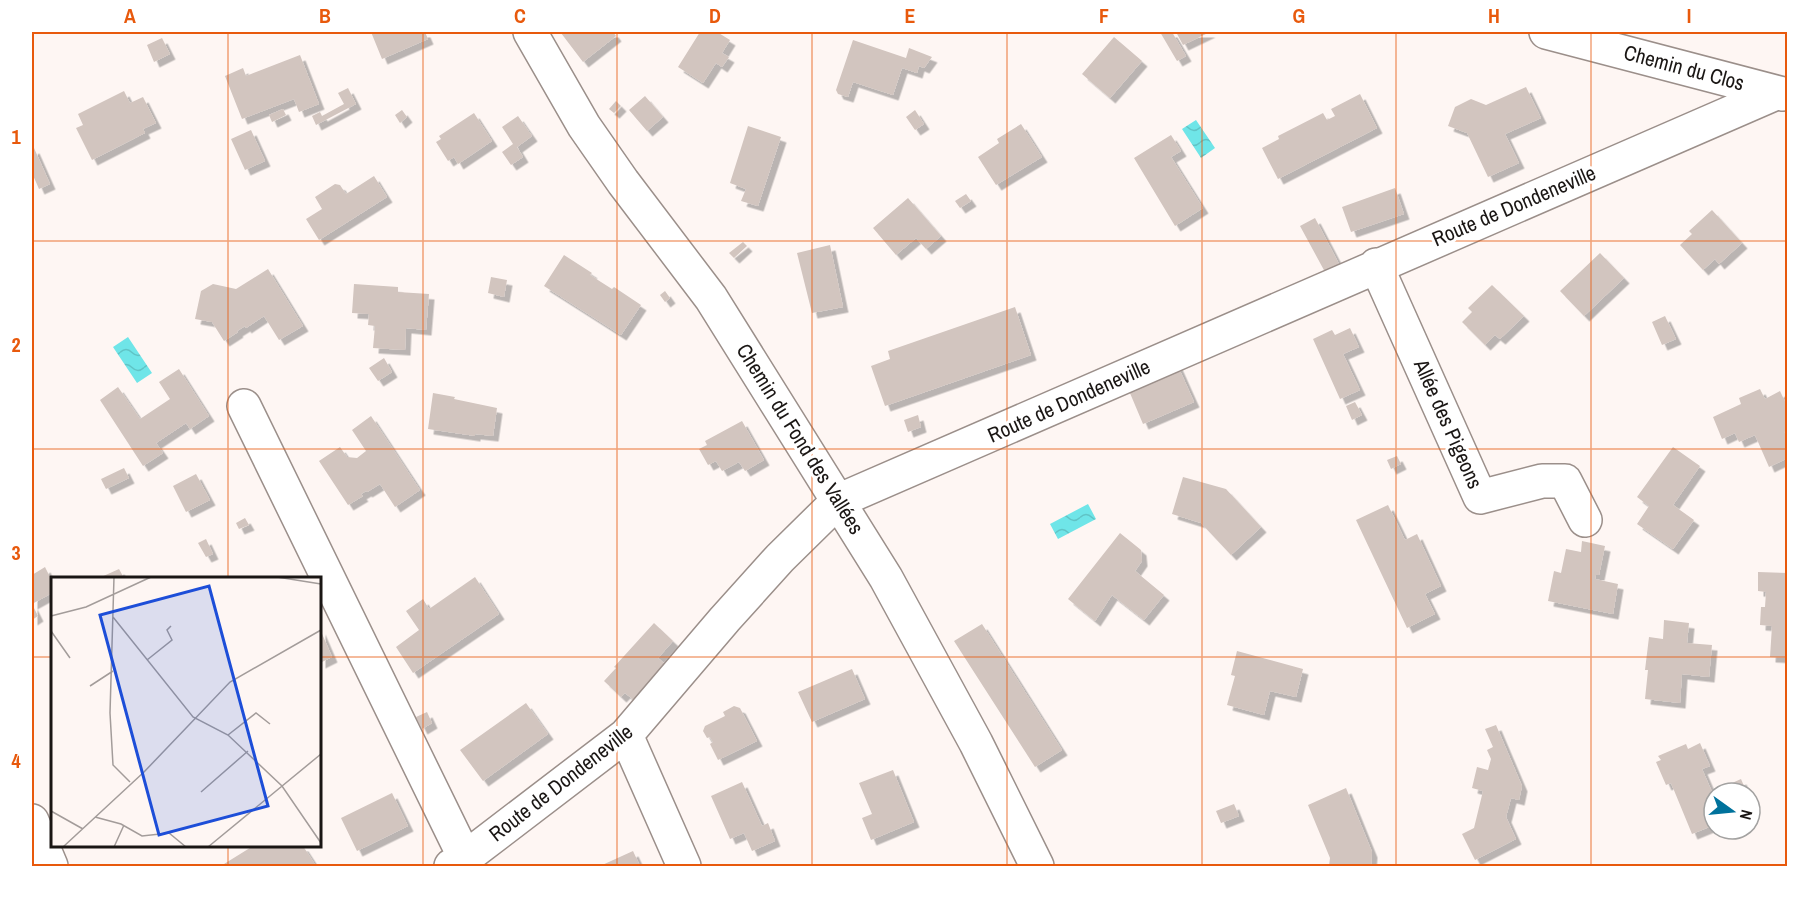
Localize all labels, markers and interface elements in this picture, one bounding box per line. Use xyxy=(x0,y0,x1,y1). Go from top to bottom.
text: A xyxy=(124,2,136,29)
text: B xyxy=(319,2,331,29)
text: C xyxy=(514,2,526,29)
text: D xyxy=(709,2,721,29)
text: E xyxy=(905,2,916,29)
text: F xyxy=(1099,2,1109,29)
text: G xyxy=(1293,2,1305,29)
text: H xyxy=(1488,2,1500,29)
text: I xyxy=(1687,2,1691,29)
street label: Chemin du Clos xyxy=(1621,38,1748,98)
text: 1 xyxy=(11,123,21,150)
street label: Route de Dondeneville xyxy=(1428,158,1600,253)
text: 2 xyxy=(11,331,21,358)
street label: Chemin du Fond des Vallées xyxy=(730,338,871,540)
street label: Route de Dondeneville xyxy=(983,352,1155,449)
street label: Allée des Pigeons xyxy=(1407,354,1490,493)
text: 3 xyxy=(11,539,21,566)
inset map xyxy=(51,577,321,847)
street label: Route de Dondeneville xyxy=(483,717,639,848)
text: 4 xyxy=(11,747,21,774)
north arrow xyxy=(1702,781,1762,841)
text: N xyxy=(1735,807,1758,822)

